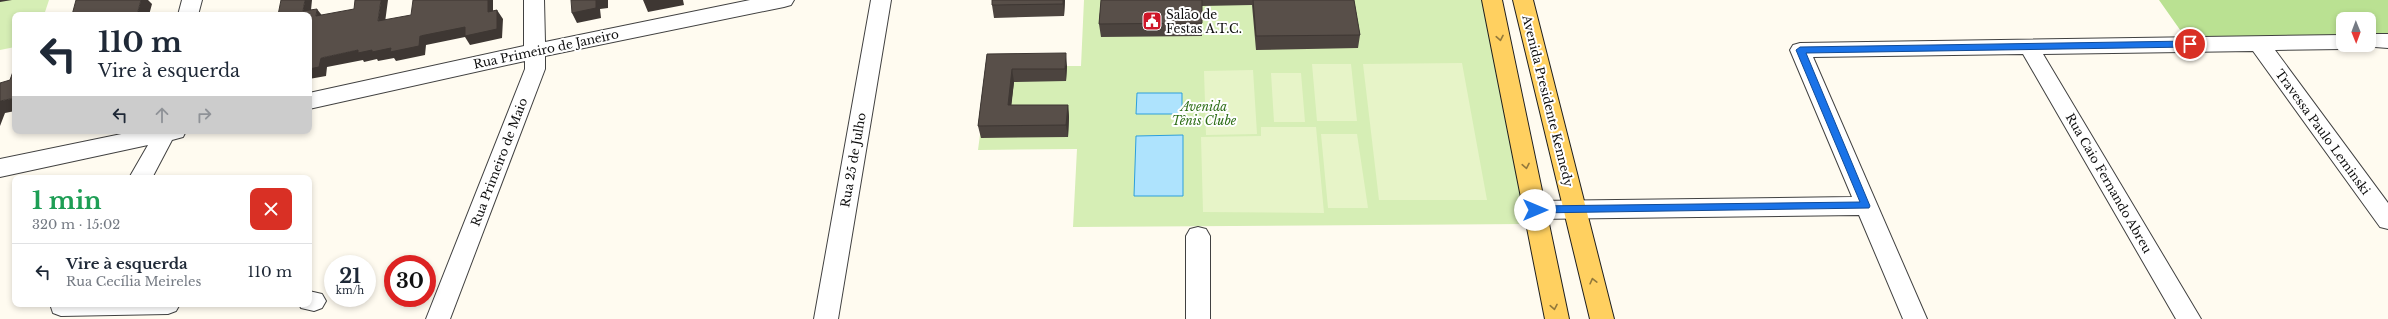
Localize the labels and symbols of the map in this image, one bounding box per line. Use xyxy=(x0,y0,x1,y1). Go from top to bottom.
place label: Salão de Festas A.T.C. xyxy=(1166,7,1242,36)
public building icon: Salão de Festas A.T.C. xyxy=(1141,10,1163,32)
north arrow xyxy=(2336,12,2376,52)
street label: Avenida Presidente Kennedy xyxy=(1519,13,1577,189)
street label: Rua Primeiro de Janeiro xyxy=(472,26,620,72)
pin xyxy=(2173,27,2207,61)
one-way arrow xyxy=(1495,35,1504,41)
street label: Travessa Paulo Leminski xyxy=(2272,66,2374,198)
street label: Rua Primeiro de Maio xyxy=(468,96,530,228)
park label: Avenida Tênis Clube xyxy=(1172,99,1237,128)
street label: Rua Caio Fernando Abreu xyxy=(2063,110,2155,256)
street label: Rua 25 de Julho xyxy=(837,111,869,209)
one-way arrow xyxy=(1521,163,1529,169)
position arrow xyxy=(1514,189,1556,231)
speed limit sign: 30 xyxy=(384,255,436,307)
one-way arrow xyxy=(1589,278,1597,284)
one-way arrow xyxy=(1550,304,1558,310)

